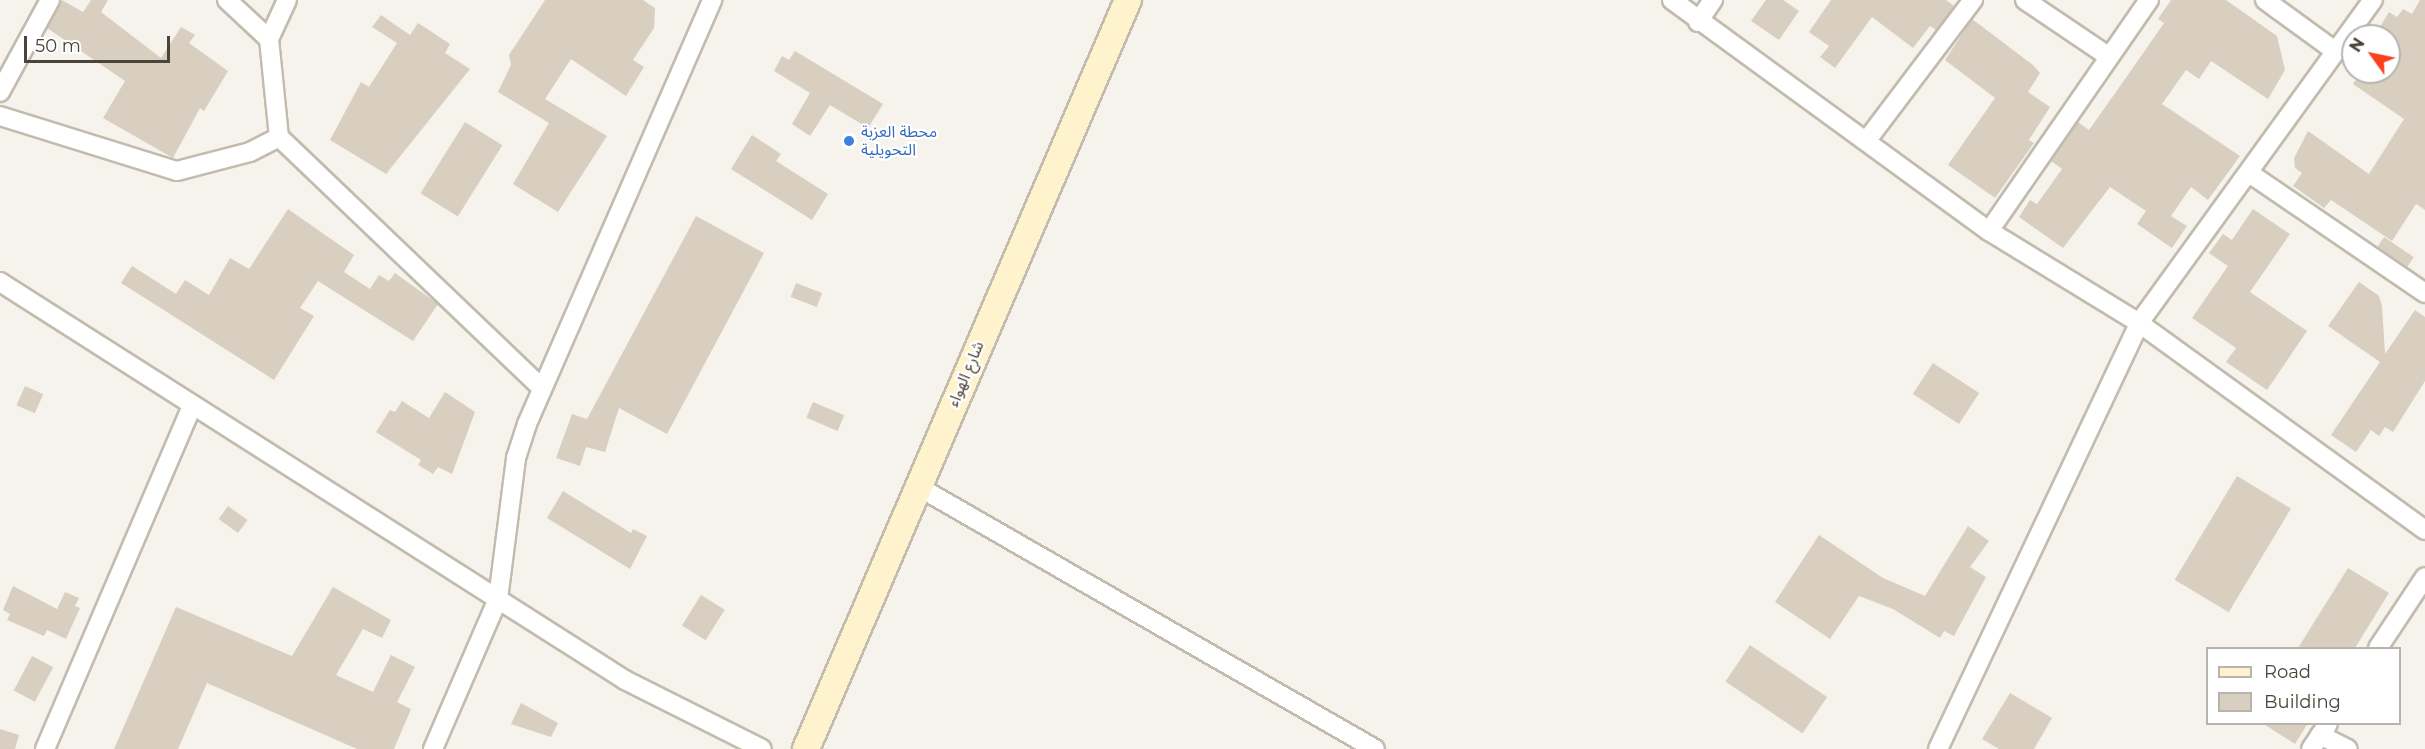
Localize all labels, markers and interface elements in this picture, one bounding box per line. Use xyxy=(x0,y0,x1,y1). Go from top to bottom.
scale bar xyxy=(27,24,172,62)
north arrow xyxy=(2341,24,2401,84)
text: N xyxy=(2346,34,2369,56)
text: 50 m xyxy=(35,35,81,57)
place label: محطة العزبة التحويلية xyxy=(861,122,937,160)
marker: محطة العزبة التحويلية xyxy=(842,134,856,148)
street label: شارع الهواء xyxy=(944,338,988,410)
legend xyxy=(2206,647,2401,725)
text: Road xyxy=(2264,661,2311,683)
text: Building xyxy=(2264,691,2341,713)

